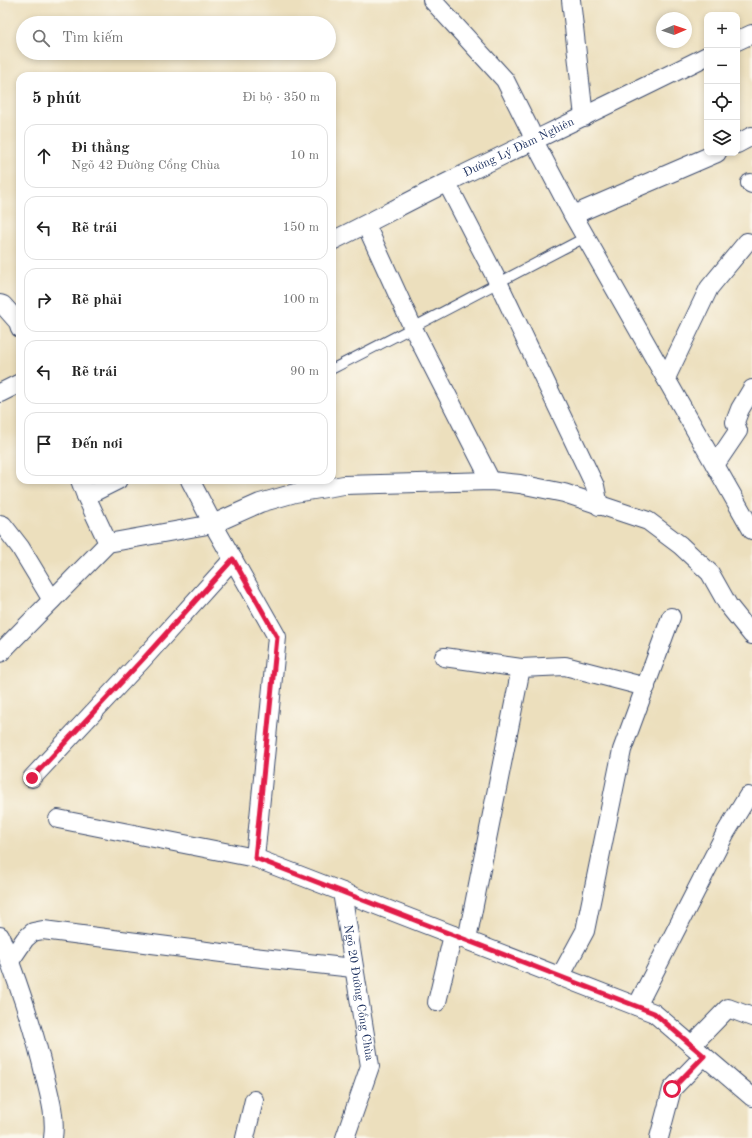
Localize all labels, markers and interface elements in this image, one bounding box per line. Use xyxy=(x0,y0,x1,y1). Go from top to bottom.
north arrow xyxy=(656,12,692,48)
map controls xyxy=(704,12,740,156)
button: + xyxy=(704,12,740,48)
search box xyxy=(16,16,336,60)
icon: search xyxy=(30,27,52,49)
text: Tìm kiếm xyxy=(62,31,124,46)
button: − xyxy=(704,48,740,84)
button: locate xyxy=(704,84,740,120)
text: 5 phút xyxy=(32,90,81,107)
text: Đi bộ · 350 m xyxy=(242,91,320,104)
street label: Đường Lý Đàm Nghiên xyxy=(462,116,577,179)
button: layers xyxy=(704,120,740,156)
text: Đi thẳng xyxy=(71,141,130,156)
icon: ahead xyxy=(33,145,55,167)
text: 10 m xyxy=(290,149,319,162)
text: Ngõ 42 Đường Cổng Chùa xyxy=(71,159,220,172)
icon: left xyxy=(33,217,55,239)
text: Rẽ trái xyxy=(71,221,117,236)
text: 150 m xyxy=(282,221,319,234)
icon: right xyxy=(33,289,55,311)
text: Rẽ phải xyxy=(71,293,122,308)
text: 100 m xyxy=(282,293,319,306)
icon: left xyxy=(33,361,55,383)
text: Rẽ trái xyxy=(71,365,117,380)
text: 90 m xyxy=(290,365,319,378)
icon: arrive xyxy=(33,433,55,455)
text: Đến nơi xyxy=(71,437,123,452)
route end xyxy=(23,769,41,787)
street label: Ngõ 20 Đường Cổng Chùa xyxy=(341,924,375,1062)
route start xyxy=(663,1080,681,1098)

